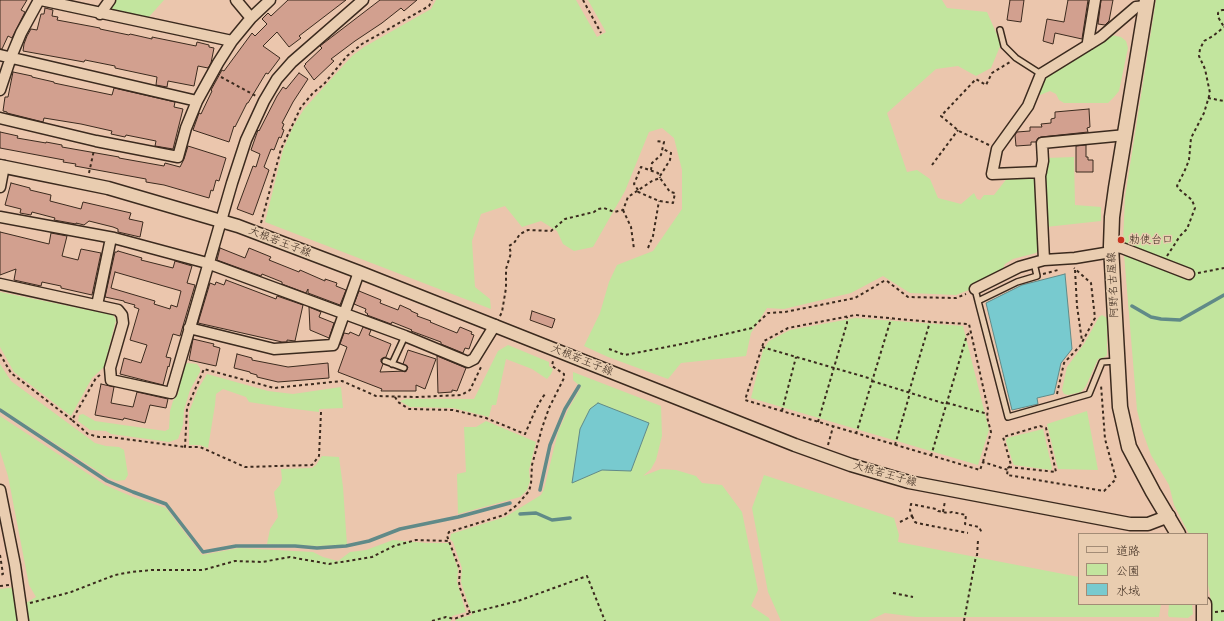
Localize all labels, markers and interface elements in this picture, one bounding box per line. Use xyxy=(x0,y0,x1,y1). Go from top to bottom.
street label: 大根若王子線 xyxy=(247,224,313,260)
place label: 勅使台口 xyxy=(1129,233,1173,247)
marker: 勅使台口 xyxy=(1116,235,1126,245)
street label: 阿野名古屋線 xyxy=(1105,252,1121,318)
street label: 大根若王子線 xyxy=(549,342,615,378)
street label: 大根若王子線 xyxy=(851,459,919,489)
legend xyxy=(1078,533,1208,605)
text: 道路 xyxy=(1116,543,1140,558)
text: 公園 xyxy=(1116,563,1140,578)
text: 水域 xyxy=(1116,583,1140,598)

